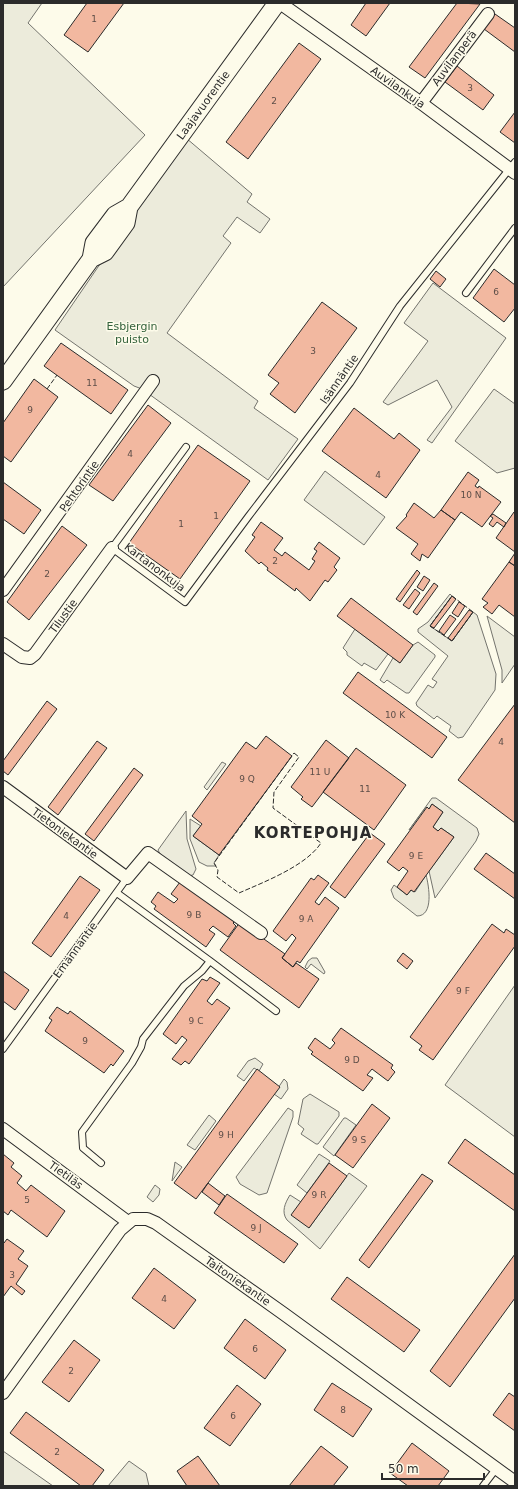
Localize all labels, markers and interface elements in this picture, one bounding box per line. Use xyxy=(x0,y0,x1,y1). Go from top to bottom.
house number: 1 xyxy=(91,14,97,24)
street label: Auvilanperä xyxy=(429,28,479,89)
street label: Auvilankuja xyxy=(368,64,428,111)
street label: Laajavuorentie xyxy=(174,68,233,142)
house number: 3 xyxy=(467,83,473,93)
house number: 2 xyxy=(271,96,277,106)
house number: 6 xyxy=(493,287,499,297)
park label: Esbjergin puisto xyxy=(107,320,157,346)
house number: 3 xyxy=(310,346,316,356)
street label: Isännäntie xyxy=(318,352,361,407)
house number: 11 xyxy=(86,378,98,388)
house number: 9 xyxy=(27,405,33,415)
house number: 4 xyxy=(127,449,133,459)
street label: Pehtorintie xyxy=(57,458,102,514)
house number: 4 xyxy=(375,470,381,480)
house number: 10 N xyxy=(460,490,482,500)
house number: 1 xyxy=(213,511,219,521)
house number: 1 xyxy=(178,519,184,529)
street label: Kartanonkuja xyxy=(122,540,188,595)
house number: 2 xyxy=(272,556,278,566)
house number: 2 xyxy=(44,569,50,579)
street label: Tilustie xyxy=(46,596,80,637)
house number: 10 K xyxy=(385,710,406,720)
house number: 4 xyxy=(498,737,504,747)
house number: 11 U xyxy=(310,767,330,777)
house number: 9 Q xyxy=(239,774,255,784)
house number: 11 xyxy=(359,784,371,794)
street label: Tietoniekantie xyxy=(28,805,100,862)
district label: KORTEPOHJA xyxy=(254,824,372,842)
house number: 9 E xyxy=(409,851,423,861)
house number: 9 B xyxy=(187,910,201,920)
house number: 4 xyxy=(63,911,69,921)
house number: 9 A xyxy=(299,914,314,924)
street label: Emännäntie xyxy=(51,920,100,981)
house number: 9 F xyxy=(456,986,470,996)
house number: 9 C xyxy=(189,1016,203,1026)
house number: 9 xyxy=(82,1036,88,1046)
house number: 9 D xyxy=(344,1055,360,1065)
house number: 9 H xyxy=(218,1130,234,1140)
house number: 9 S xyxy=(352,1135,366,1145)
street label: Tietiläs xyxy=(45,1158,86,1192)
house number: 9 R xyxy=(312,1190,326,1200)
house number: 5 xyxy=(24,1195,30,1205)
house number: 9 J xyxy=(250,1223,262,1233)
street label: Taitoniekantie xyxy=(202,1254,273,1309)
house number: 3 xyxy=(9,1270,15,1280)
house number: 4 xyxy=(161,1294,167,1304)
house number: 6 xyxy=(252,1344,258,1354)
house number: 2 xyxy=(68,1366,74,1376)
house number: 8 xyxy=(340,1405,346,1415)
house number: 6 xyxy=(230,1411,236,1421)
house number: 2 xyxy=(54,1447,60,1457)
scale bar xyxy=(382,1455,484,1481)
text: 50 m xyxy=(388,1462,419,1476)

